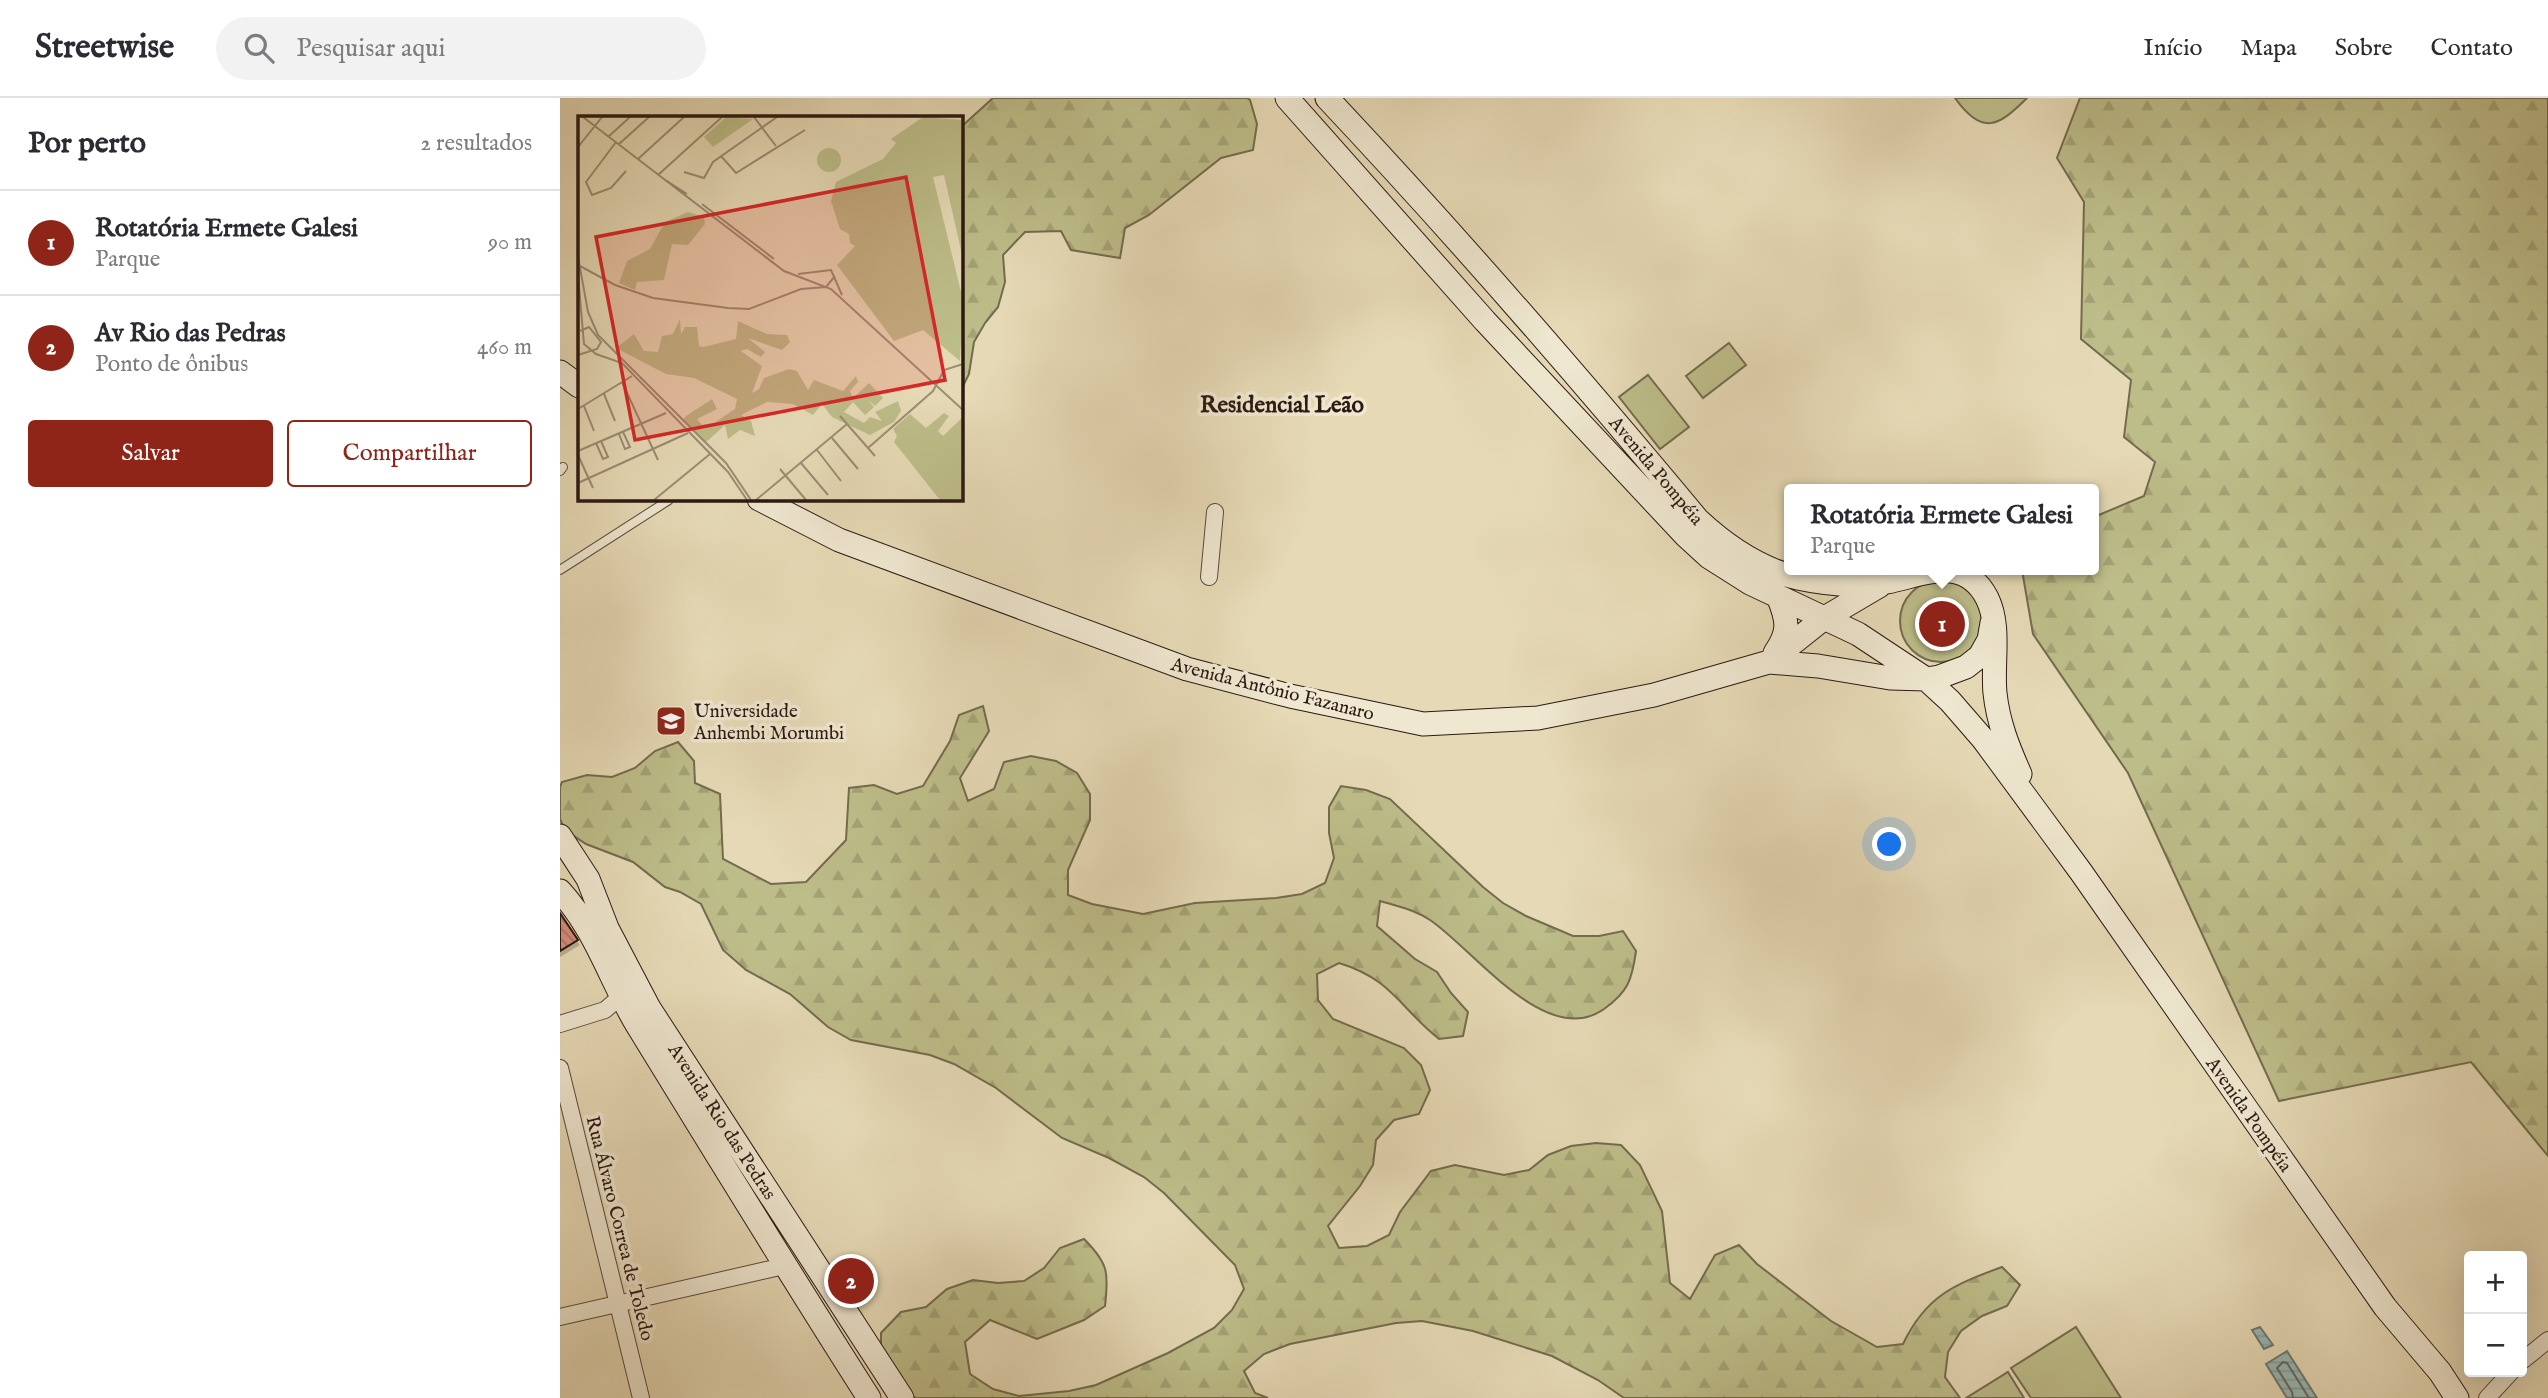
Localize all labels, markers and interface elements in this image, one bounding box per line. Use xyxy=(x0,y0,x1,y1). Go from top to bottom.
search box xyxy=(216,17,706,80)
text: Streetwise xyxy=(35,27,174,69)
icon: search xyxy=(240,29,278,67)
text: Pesquisar aqui xyxy=(296,32,445,65)
text: Início xyxy=(2143,33,2202,64)
text: Mapa xyxy=(2240,33,2297,64)
text: Sobre xyxy=(2335,33,2393,64)
text: Contato xyxy=(2431,33,2513,64)
inset map xyxy=(578,116,962,500)
text: Por perto xyxy=(28,125,146,163)
text: 2 resultados xyxy=(420,129,532,158)
text: Rotatória Ermete Galesi xyxy=(95,212,358,245)
text: 1 xyxy=(47,228,55,257)
text: 90 m xyxy=(488,228,532,257)
text: Parque xyxy=(95,245,160,274)
text: Av Rio das Pedras xyxy=(95,317,286,350)
text: 2 xyxy=(46,333,56,362)
text: 460 m xyxy=(477,333,532,362)
text: Ponto de ônibus xyxy=(95,350,248,379)
district label: Residencial Leão xyxy=(1200,391,1365,420)
street label: Avenida Pompéia xyxy=(1602,411,1709,531)
button: Salvar xyxy=(28,420,273,487)
button: Compartilhar xyxy=(287,420,532,487)
popup xyxy=(1784,484,2099,575)
text: Rotatória Ermete Galesi xyxy=(1810,499,2073,532)
text: Parque xyxy=(1810,532,1875,561)
pin: 1 xyxy=(1919,598,1965,650)
street label: Avenida Antônio Fazanaro xyxy=(1167,653,1377,727)
place label: Universidade Anhembi Morumbi xyxy=(693,700,844,746)
school or university icon: Universidade Anhembi Morumbi xyxy=(654,704,688,738)
your location xyxy=(1872,827,1906,861)
street label: Avenida Rio das Pedras xyxy=(661,1039,781,1205)
street label: Avenida Pompéia xyxy=(2199,1052,2297,1178)
street label: Rua Álvaro Correa de Toledo xyxy=(580,1113,660,1343)
map controls xyxy=(2464,1251,2527,1377)
button: + xyxy=(2464,1251,2527,1314)
pin: 2 xyxy=(828,1255,874,1307)
button: − xyxy=(2464,1314,2527,1377)

